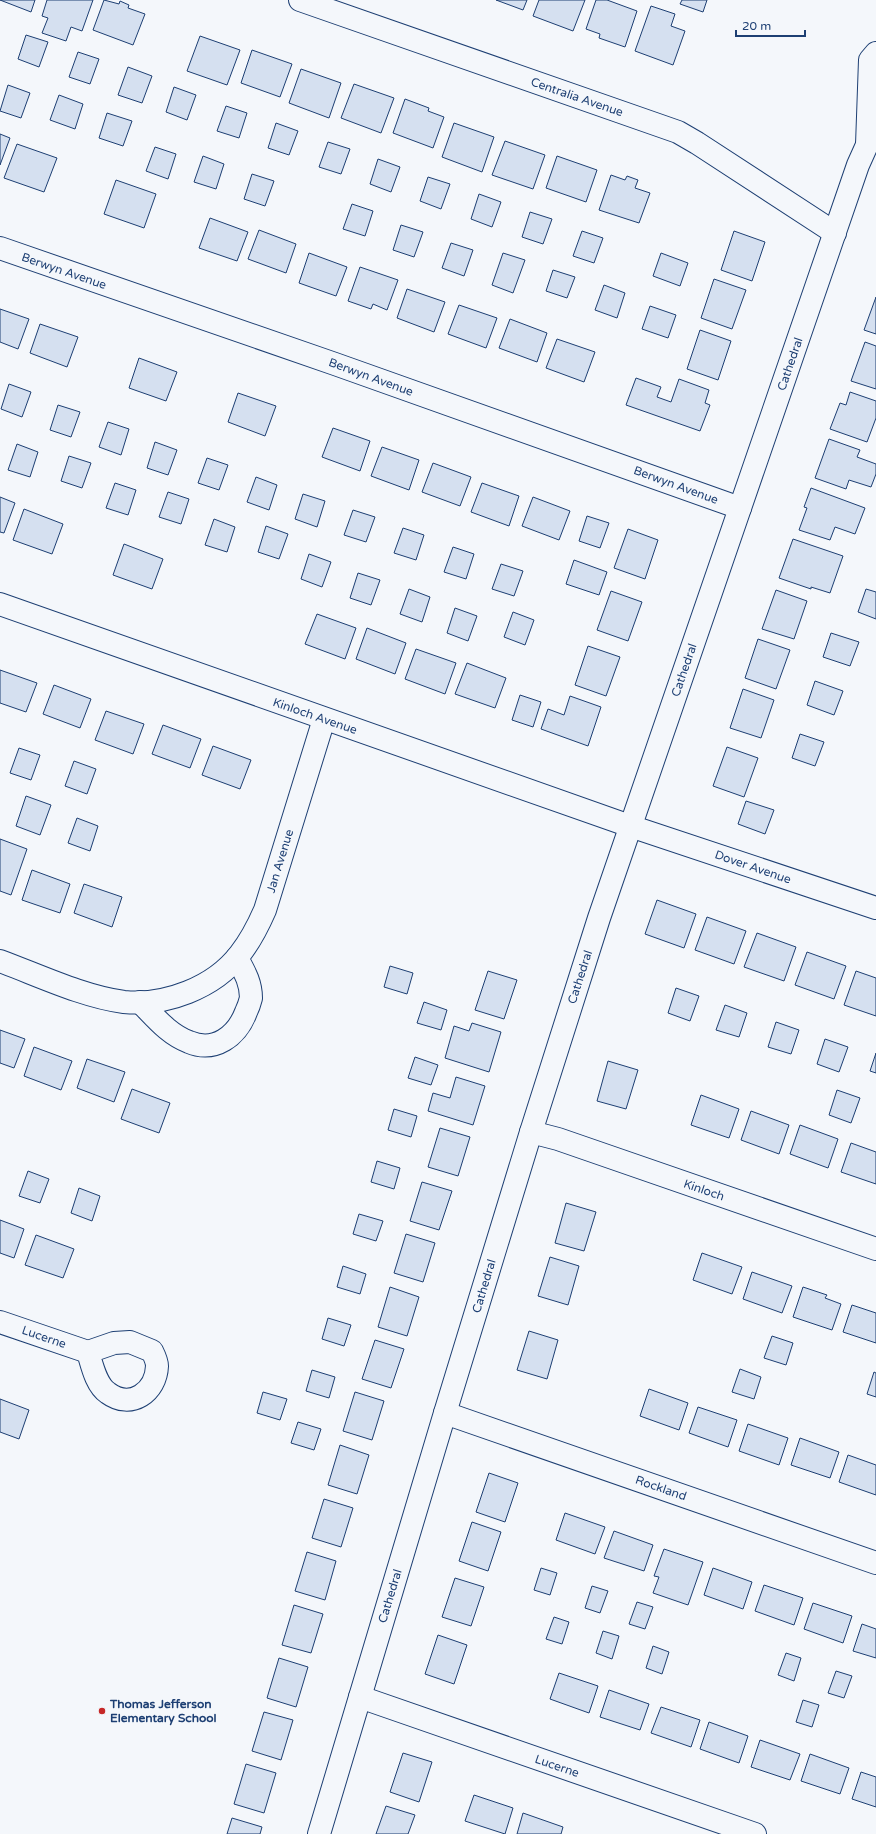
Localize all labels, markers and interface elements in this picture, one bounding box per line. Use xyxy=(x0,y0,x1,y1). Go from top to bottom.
scale bar xyxy=(736,12,805,38)
text: 20 m xyxy=(742,19,771,33)
street label: Centralia Avenue xyxy=(529,75,625,119)
street label: Berwyn Avenue xyxy=(20,250,109,292)
street label: Cathedral xyxy=(774,335,806,393)
street label: Berwyn Avenue xyxy=(327,355,415,399)
street label: Berwyn Avenue xyxy=(632,463,720,507)
street label: Cathedral xyxy=(668,641,700,699)
street label: Kinloch Avenue xyxy=(271,695,359,737)
street label: Jan Avenue xyxy=(264,827,296,894)
street label: Dover Avenue xyxy=(713,847,793,887)
street label: Cathedral xyxy=(565,948,595,1006)
street label: Kinloch xyxy=(682,1176,726,1204)
street label: Cathedral xyxy=(469,1257,499,1315)
street label: Lucerne xyxy=(20,1323,68,1351)
street label: Rockland xyxy=(633,1473,689,1503)
street label: Cathedral xyxy=(375,1567,405,1625)
place label: Thomas Jefferson Elementary School xyxy=(109,1697,217,1726)
marker: Thomas Jefferson Elementary School xyxy=(97,1706,107,1716)
street label: Lucerne xyxy=(533,1752,581,1780)

